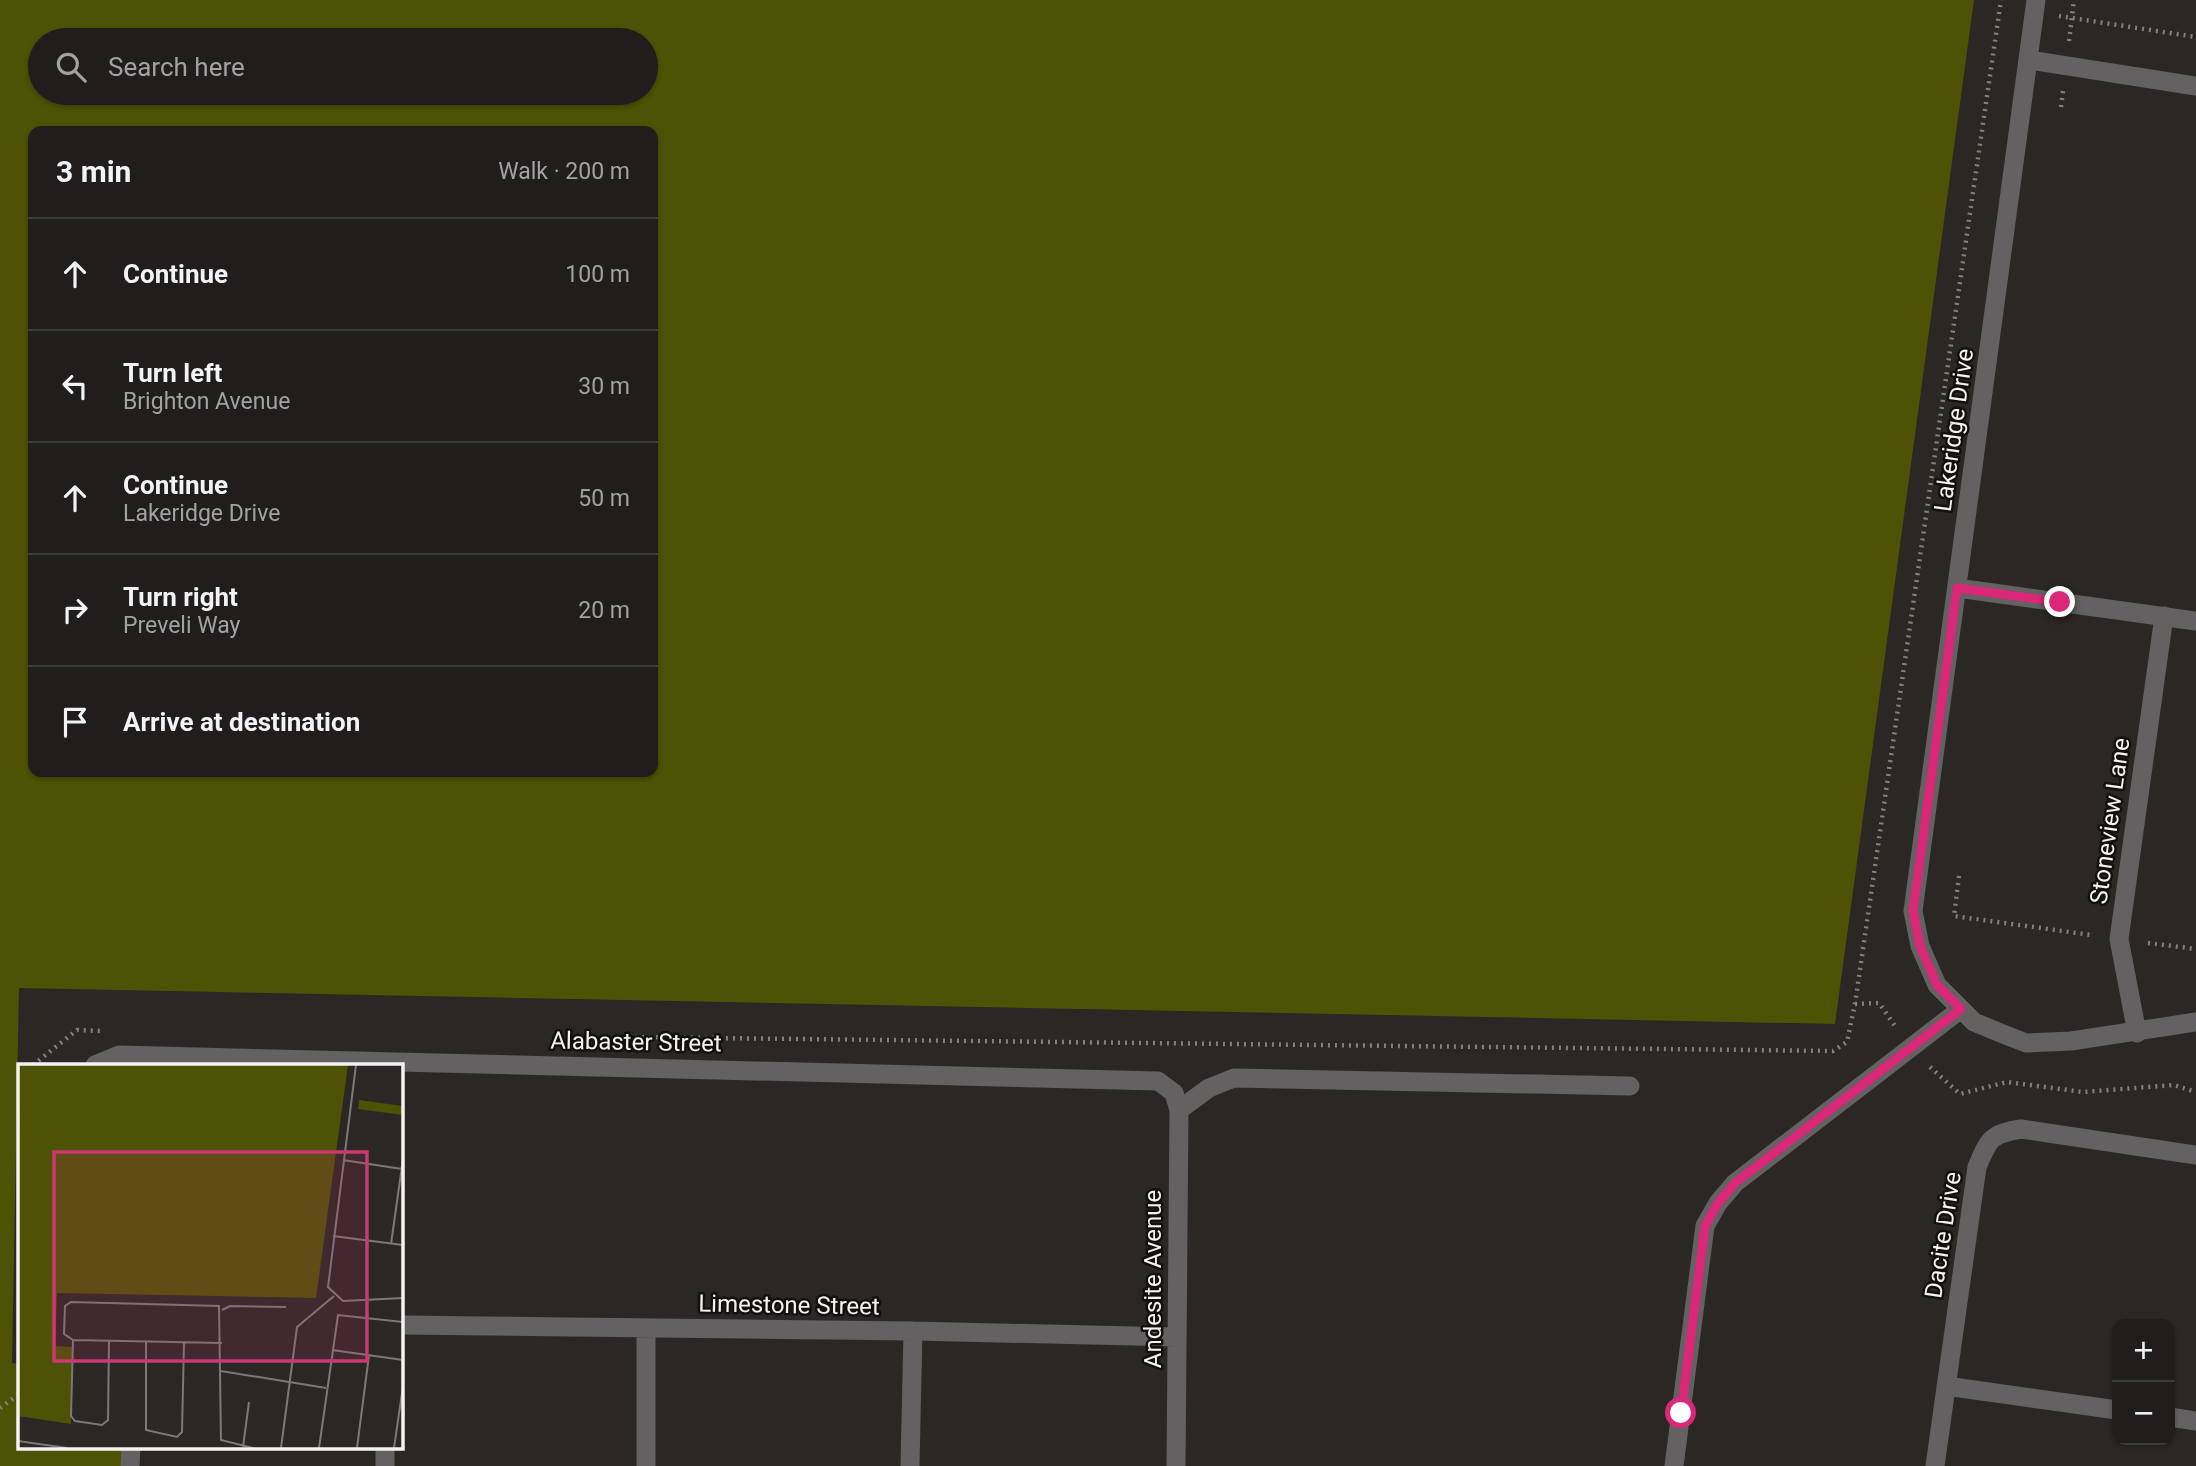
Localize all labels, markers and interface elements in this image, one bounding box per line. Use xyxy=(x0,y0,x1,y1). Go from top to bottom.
search box xyxy=(28,28,658,105)
icon: search xyxy=(52,48,90,86)
text: Search here xyxy=(108,52,245,82)
text: 3 min xyxy=(56,154,131,189)
text: Walk · 200 m xyxy=(498,158,630,185)
icon: ahead xyxy=(56,255,94,293)
text: Continue xyxy=(123,259,228,289)
text: 100 m xyxy=(565,261,630,288)
street label: Lakeridge Drive xyxy=(1929,347,1979,513)
text: Turn left xyxy=(123,358,222,388)
icon: left xyxy=(56,367,94,405)
text: 30 m xyxy=(578,373,630,400)
text: Brighton Avenue xyxy=(123,388,290,415)
text: Continue xyxy=(123,470,228,500)
icon: ahead xyxy=(56,479,94,517)
text: 50 m xyxy=(578,485,630,512)
text: Lakeridge Drive xyxy=(123,500,280,527)
text: Turn right xyxy=(123,582,238,612)
route end xyxy=(2044,586,2075,617)
icon: right xyxy=(56,591,94,629)
text: 20 m xyxy=(578,597,630,624)
text: Preveli Way xyxy=(123,612,240,639)
icon: arrive xyxy=(56,703,94,741)
text: Arrive at destination xyxy=(123,707,360,737)
street label: Stoneview Lane xyxy=(2084,736,2136,906)
street label: Alabaster Street xyxy=(550,1027,722,1057)
inset map xyxy=(18,1064,402,1448)
street label: Dacite Drive xyxy=(1919,1170,1967,1300)
street label: Andesite Avenue xyxy=(1139,1190,1167,1368)
street label: Limestone Street xyxy=(698,1289,880,1321)
map controls xyxy=(2112,1319,2175,1445)
button: + xyxy=(2112,1319,2175,1382)
button: − xyxy=(2112,1382,2175,1445)
route start xyxy=(1665,1397,1696,1428)

